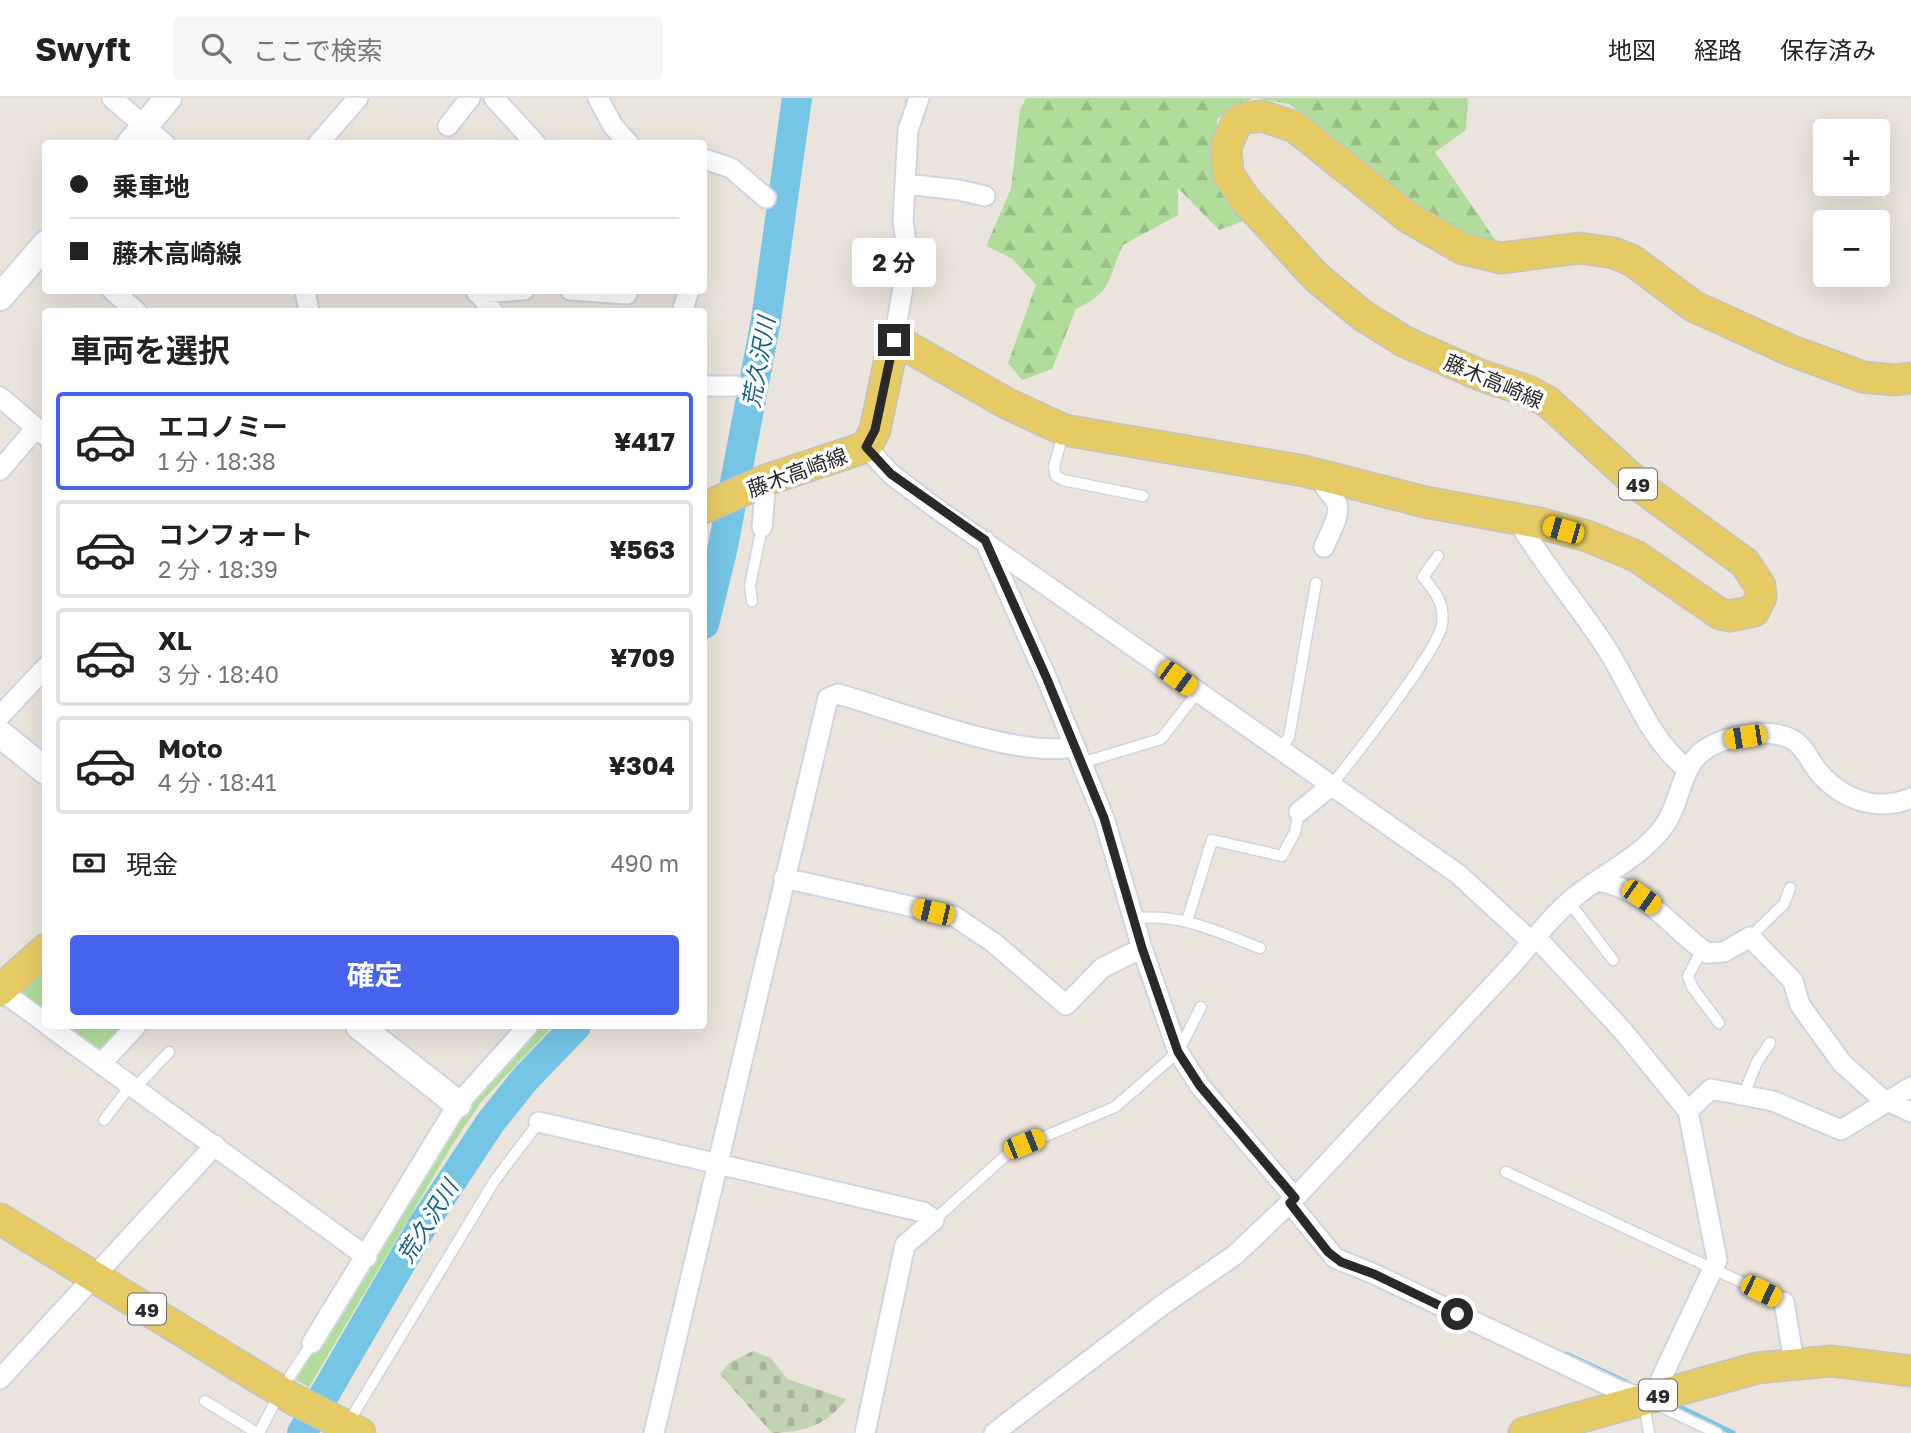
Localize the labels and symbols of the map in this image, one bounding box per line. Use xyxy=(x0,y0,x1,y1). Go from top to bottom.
callout: 2 分 xyxy=(852,238,936,288)
water label: 荒久沢川 xyxy=(736,311,780,410)
route end xyxy=(878,324,910,356)
street label: 藤木高崎線 xyxy=(1441,349,1547,413)
street label: 藤木高崎線 xyxy=(743,442,851,502)
road number: 49 xyxy=(1619,468,1657,500)
car xyxy=(1540,514,1587,546)
car xyxy=(1154,657,1201,699)
car xyxy=(1723,723,1768,751)
car xyxy=(1618,876,1665,918)
car xyxy=(911,897,956,927)
car xyxy=(1001,1126,1048,1162)
water label: 荒久沢川 xyxy=(391,1172,465,1267)
car xyxy=(1738,1272,1785,1310)
road number: 49 xyxy=(128,1294,166,1324)
route start xyxy=(1441,1298,1473,1330)
road number: 49 xyxy=(1639,1380,1677,1410)

